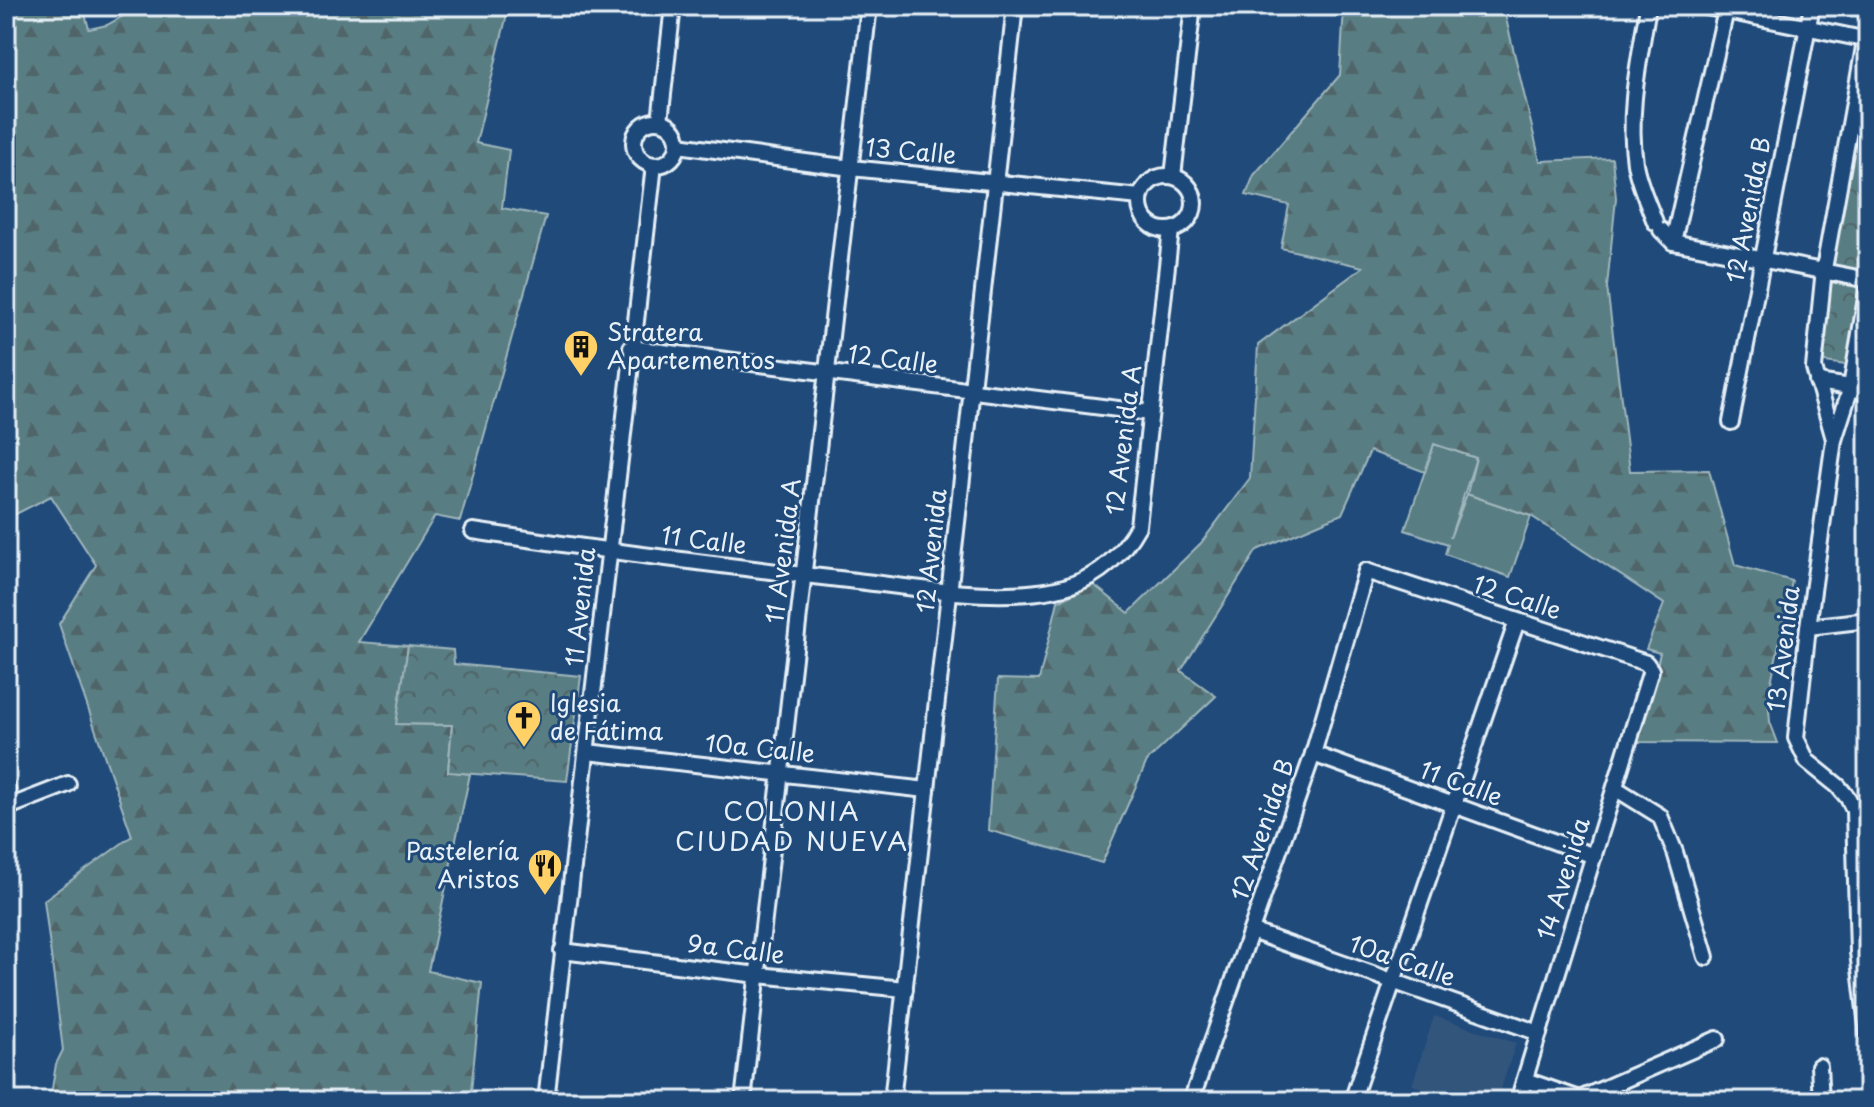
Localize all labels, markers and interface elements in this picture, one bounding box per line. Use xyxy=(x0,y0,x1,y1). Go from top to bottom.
street label: 13 Calle xyxy=(864,128,958,172)
street label: 12 Avenida B xyxy=(1715,134,1779,286)
place label: Stratera Apartementos xyxy=(607,313,775,377)
building icon: Stratera Apartementos xyxy=(562,328,600,378)
street label: 12 Calle xyxy=(846,335,940,381)
street label: 12 Avenida A xyxy=(1095,363,1149,517)
street label: 11 Avenida A xyxy=(755,476,809,625)
street label: 12 Avenida xyxy=(906,487,954,615)
street label: 11 Calle xyxy=(660,516,749,562)
street label: 11 Avenida xyxy=(555,545,603,668)
street label: 12 Calle xyxy=(1469,565,1566,627)
street label: 13 Avenida xyxy=(1756,584,1808,714)
place label: Iglesia de Fátima xyxy=(550,684,663,748)
church icon: Iglesia de Fátima xyxy=(505,699,543,749)
street label: 10a Calle xyxy=(703,723,817,771)
street label: 11 Calle xyxy=(1415,751,1508,814)
street label: 12 Avenida B xyxy=(1220,754,1302,905)
district label: COLONIA CIUDAD NUEVA xyxy=(675,791,909,860)
street label: 14 Avenida xyxy=(1526,813,1598,944)
place label: Pastelería Aristos xyxy=(406,832,519,896)
restaurant icon: Pastelería Aristos xyxy=(526,847,564,897)
street label: 9a Calle xyxy=(686,924,787,972)
street label: 10a Calle xyxy=(1345,924,1461,994)

